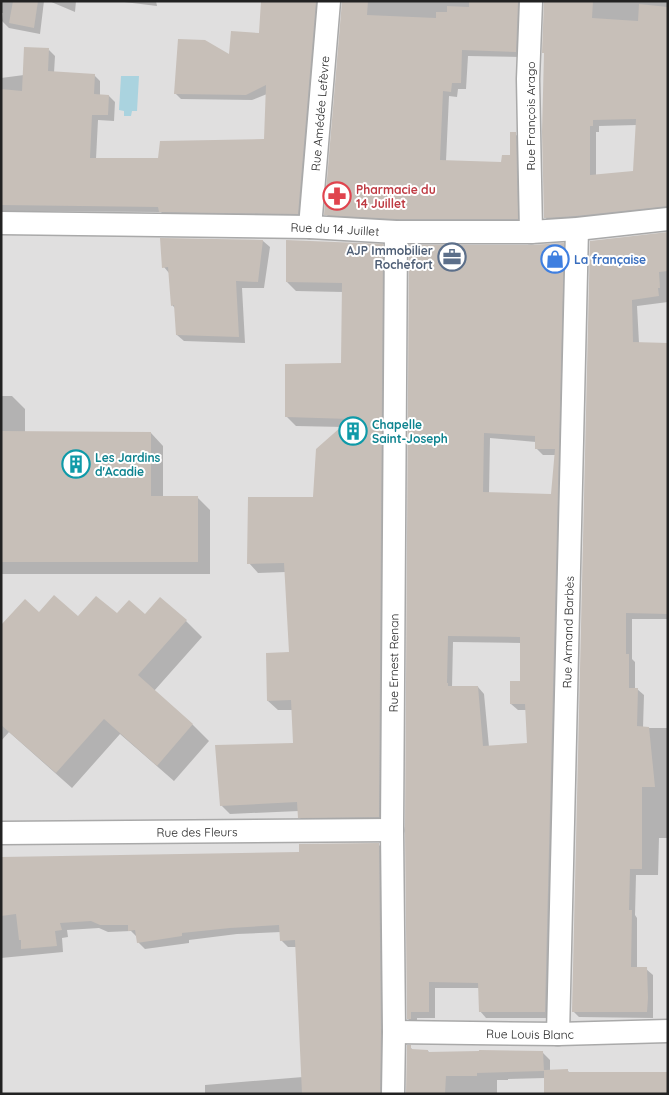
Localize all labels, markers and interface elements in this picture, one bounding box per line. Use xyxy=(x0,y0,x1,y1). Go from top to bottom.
street label: Rue Amédée Lefèvre xyxy=(307,55,332,172)
street label: Rue François Arago xyxy=(523,61,538,171)
pharmacy icon: Pharmacie du 14 Juillet xyxy=(322,181,352,211)
place label: Pharmacie du 14 Juillet xyxy=(356,182,436,211)
street label: Rue du 14 Juillet xyxy=(290,219,380,239)
office icon: AJP Immobilier Rochefort xyxy=(437,242,467,272)
place label: AJP Immobilier Rochefort xyxy=(346,243,433,272)
shop icon: La française xyxy=(540,244,570,274)
place label: La française xyxy=(574,252,646,267)
building icon: Chapelle Saint-Joseph xyxy=(338,416,368,446)
place label: Chapelle Saint-Joseph xyxy=(372,417,448,446)
building icon: Les Jardins d'Acadie xyxy=(61,449,91,479)
place label: Les Jardins d'Acadie xyxy=(95,450,161,479)
street label: Rue Armand Barbès xyxy=(559,575,576,688)
street label: Rue Ernest Renan xyxy=(385,614,401,713)
street label: Rue des Fleurs xyxy=(156,824,238,839)
street label: Rue Louis Blanc xyxy=(486,1026,574,1042)

